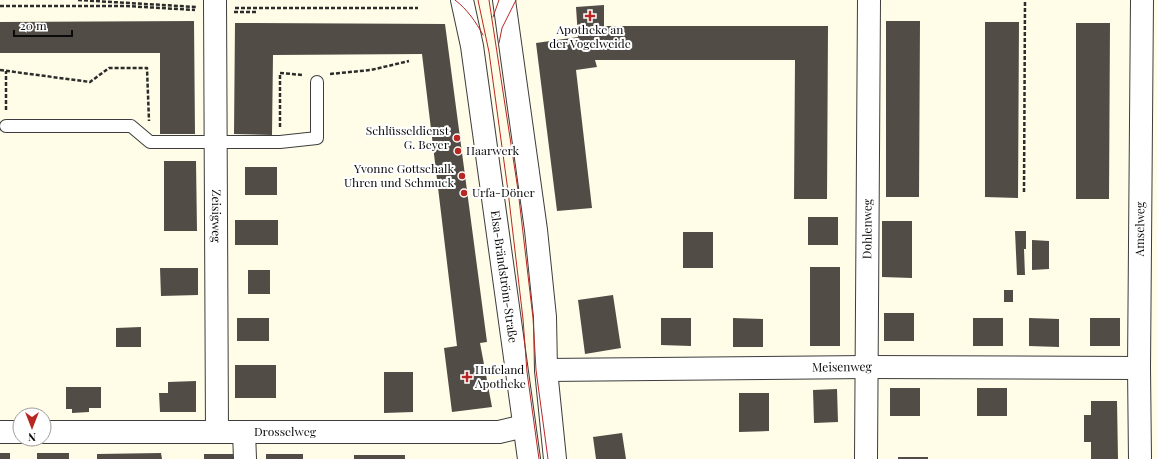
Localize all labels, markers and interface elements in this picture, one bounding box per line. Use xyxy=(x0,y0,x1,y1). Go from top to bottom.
marker: Apotheke an der Vogelweide xyxy=(585,11,595,21)
scale bar xyxy=(14,12,72,38)
text: 20 m xyxy=(20,17,47,33)
place label: Apotheke an der Vogelweide xyxy=(549,21,631,51)
place label: Schlüsseldienst G. Beyer xyxy=(366,122,450,152)
marker: Schlüsseldienst G. Beyer xyxy=(452,133,462,143)
place label: Haarwerk xyxy=(466,142,520,158)
marker: Haarwerk xyxy=(453,146,463,156)
place label: Yvonne Gottschalk Uhren und Schmuck xyxy=(344,160,454,190)
marker: Yvonne Gottschalk Uhren und Schmuck xyxy=(457,171,467,181)
place label: Urfa-Döner xyxy=(472,184,536,200)
marker: Urfa-Döner xyxy=(459,188,469,198)
street label: Zeisigweg xyxy=(209,189,225,243)
street label: Dohlenweg xyxy=(858,198,875,259)
street label: Amselweg xyxy=(1131,201,1147,257)
street label: Elsa-Brändström-Straße xyxy=(488,209,522,344)
street label: Meisenweg xyxy=(812,358,873,375)
place label: Hufeland Apotheke xyxy=(474,361,526,391)
marker: Hufeland Apotheke xyxy=(462,372,472,382)
north arrow xyxy=(12,407,52,447)
street label: Drosselweg xyxy=(254,423,317,439)
text: N xyxy=(28,430,36,445)

